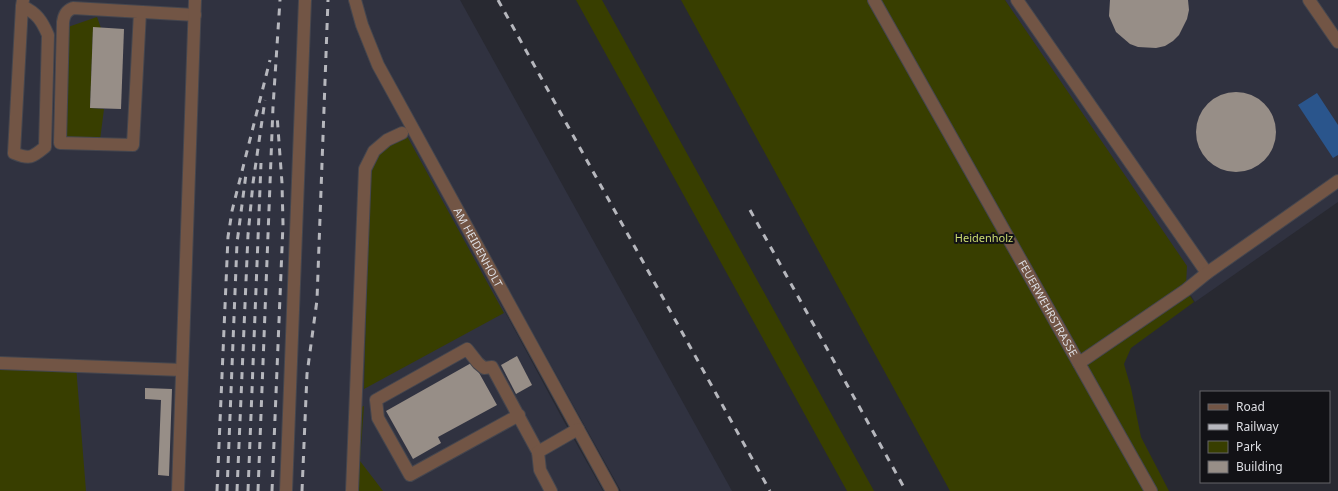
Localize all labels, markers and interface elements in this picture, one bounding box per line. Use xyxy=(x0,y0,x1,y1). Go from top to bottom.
street label: AM HEIDENHOLT xyxy=(451,204,507,290)
park label: Heidenholz xyxy=(955,230,1013,245)
street label: FEUERWEHRSTRASSE xyxy=(1015,257,1082,359)
legend xyxy=(1200,391,1330,483)
text: Road xyxy=(1236,398,1265,415)
text: Railway xyxy=(1236,418,1280,435)
text: Park xyxy=(1236,438,1262,455)
text: Building xyxy=(1236,458,1283,475)

